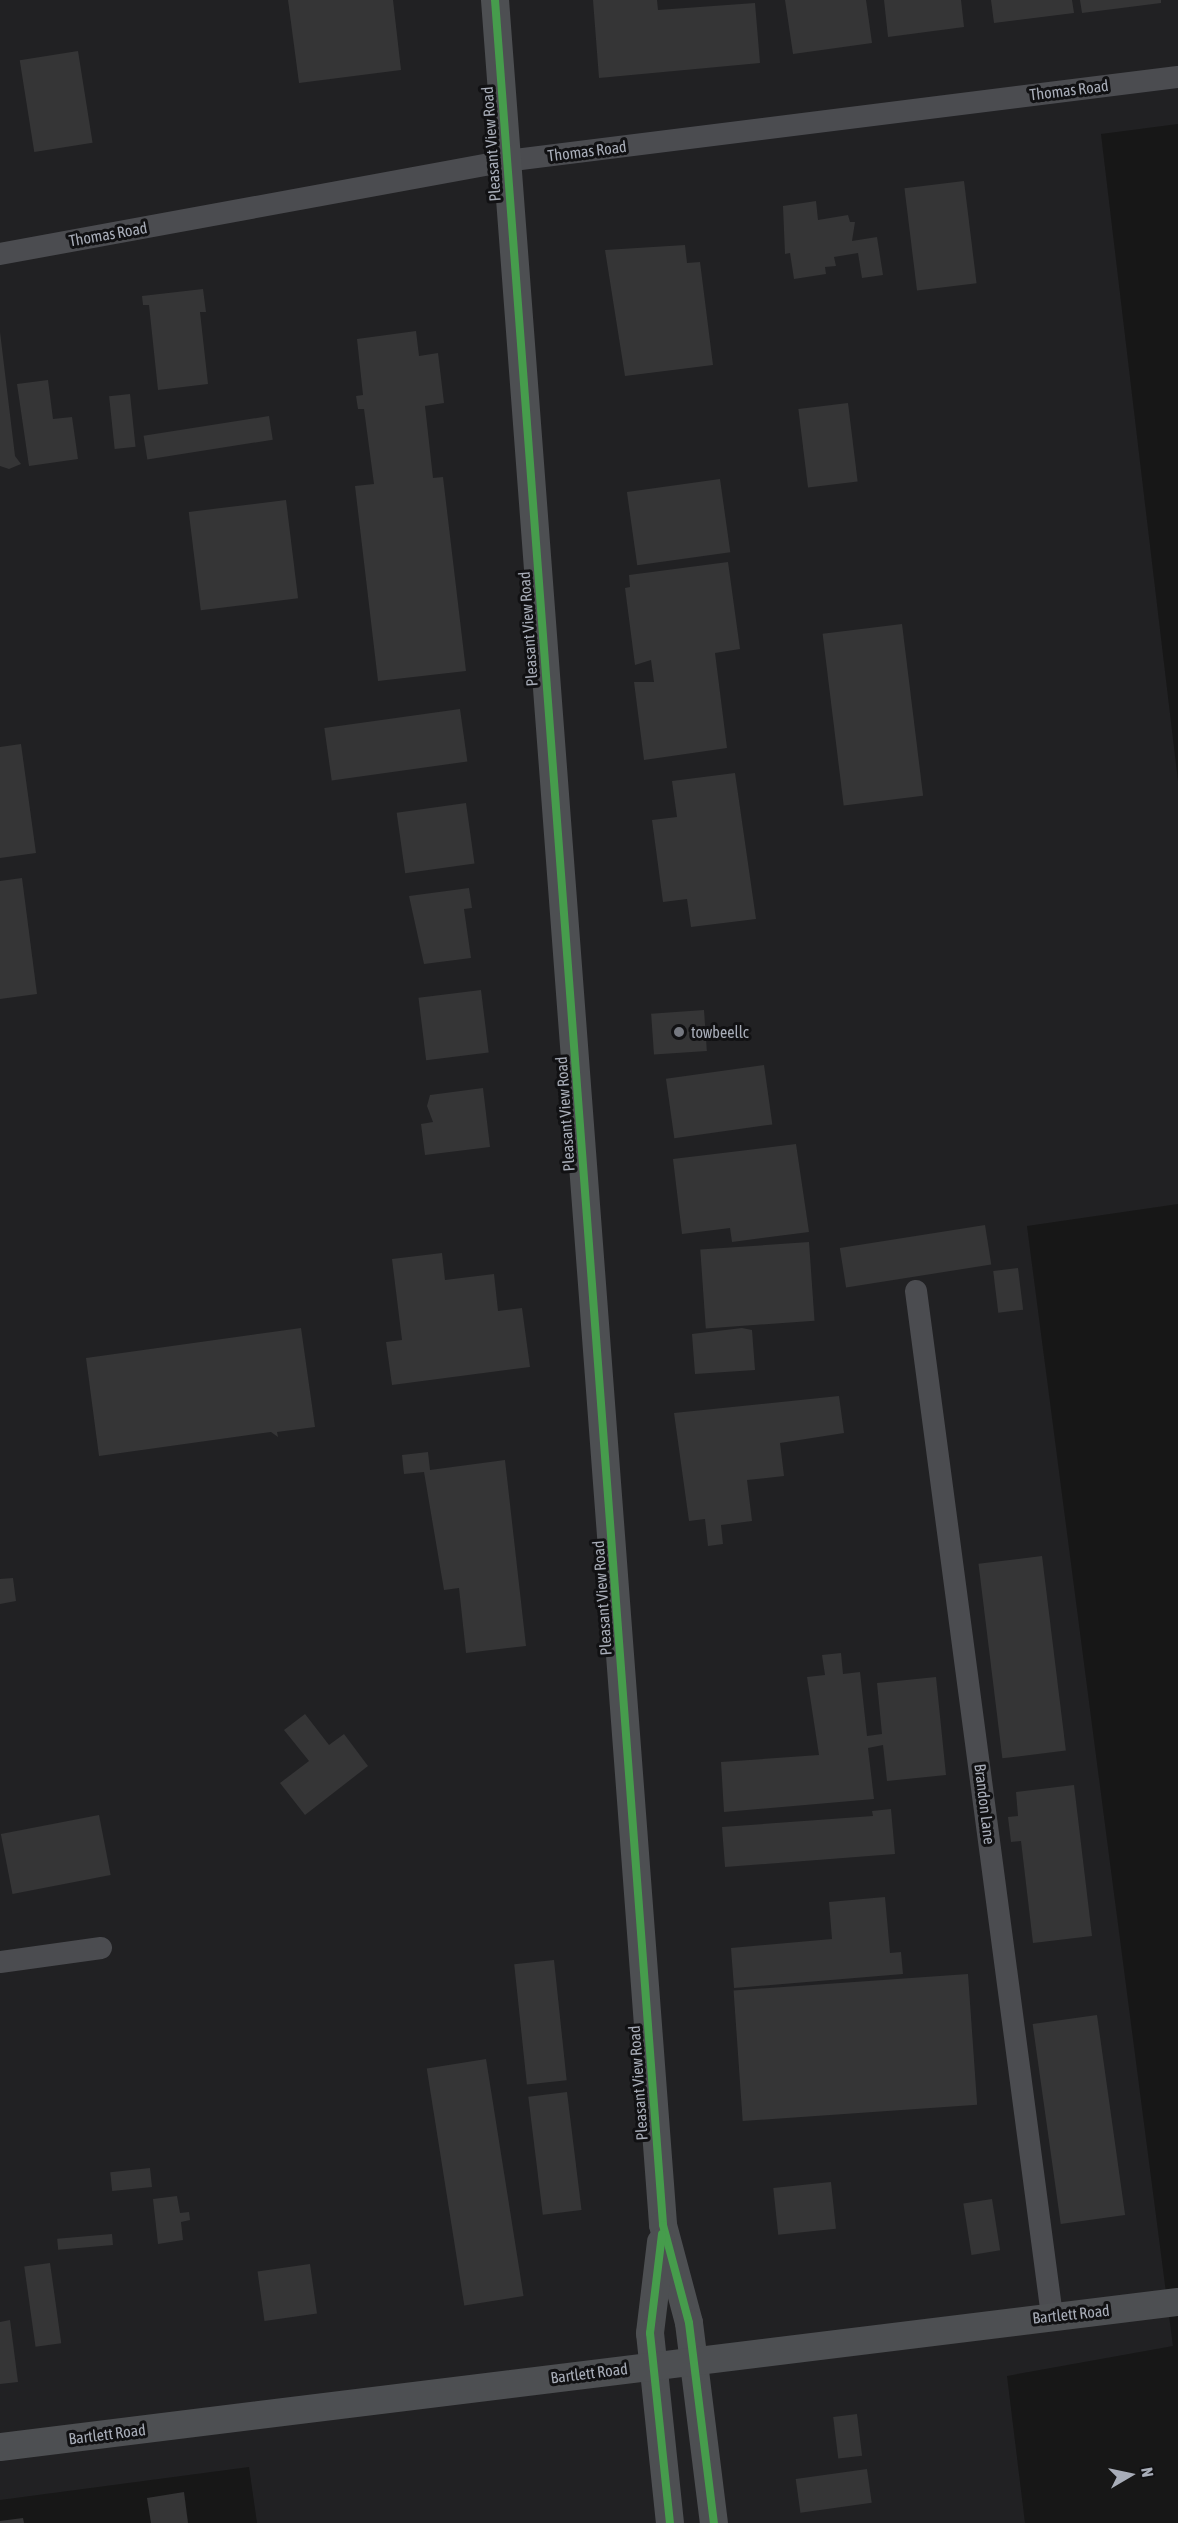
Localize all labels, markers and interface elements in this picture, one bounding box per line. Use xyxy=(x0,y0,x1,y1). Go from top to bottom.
street label: Thomas Road xyxy=(1028,76,1110,104)
street label: Pleasant View Road xyxy=(477,86,505,202)
street label: Thomas Road xyxy=(546,137,628,165)
street label: Thomas Road xyxy=(67,218,149,250)
street label: Pleasant View Road xyxy=(514,571,542,687)
place label: towbeellc xyxy=(691,1022,749,1042)
marker: towbeellc xyxy=(672,1025,686,1039)
street label: Pleasant View Road xyxy=(551,1056,579,1172)
street label: Pleasant View Road xyxy=(588,1540,616,1656)
street label: Brandon Lane xyxy=(971,1763,999,1845)
street label: Pleasant View Road xyxy=(624,2025,652,2141)
street label: Bartlett Road xyxy=(1031,2300,1111,2328)
street label: Bartlett Road xyxy=(549,2359,629,2387)
street label: Bartlett Road xyxy=(67,2420,147,2448)
north arrow xyxy=(1100,2445,1160,2505)
text: N xyxy=(1138,2466,1157,2478)

